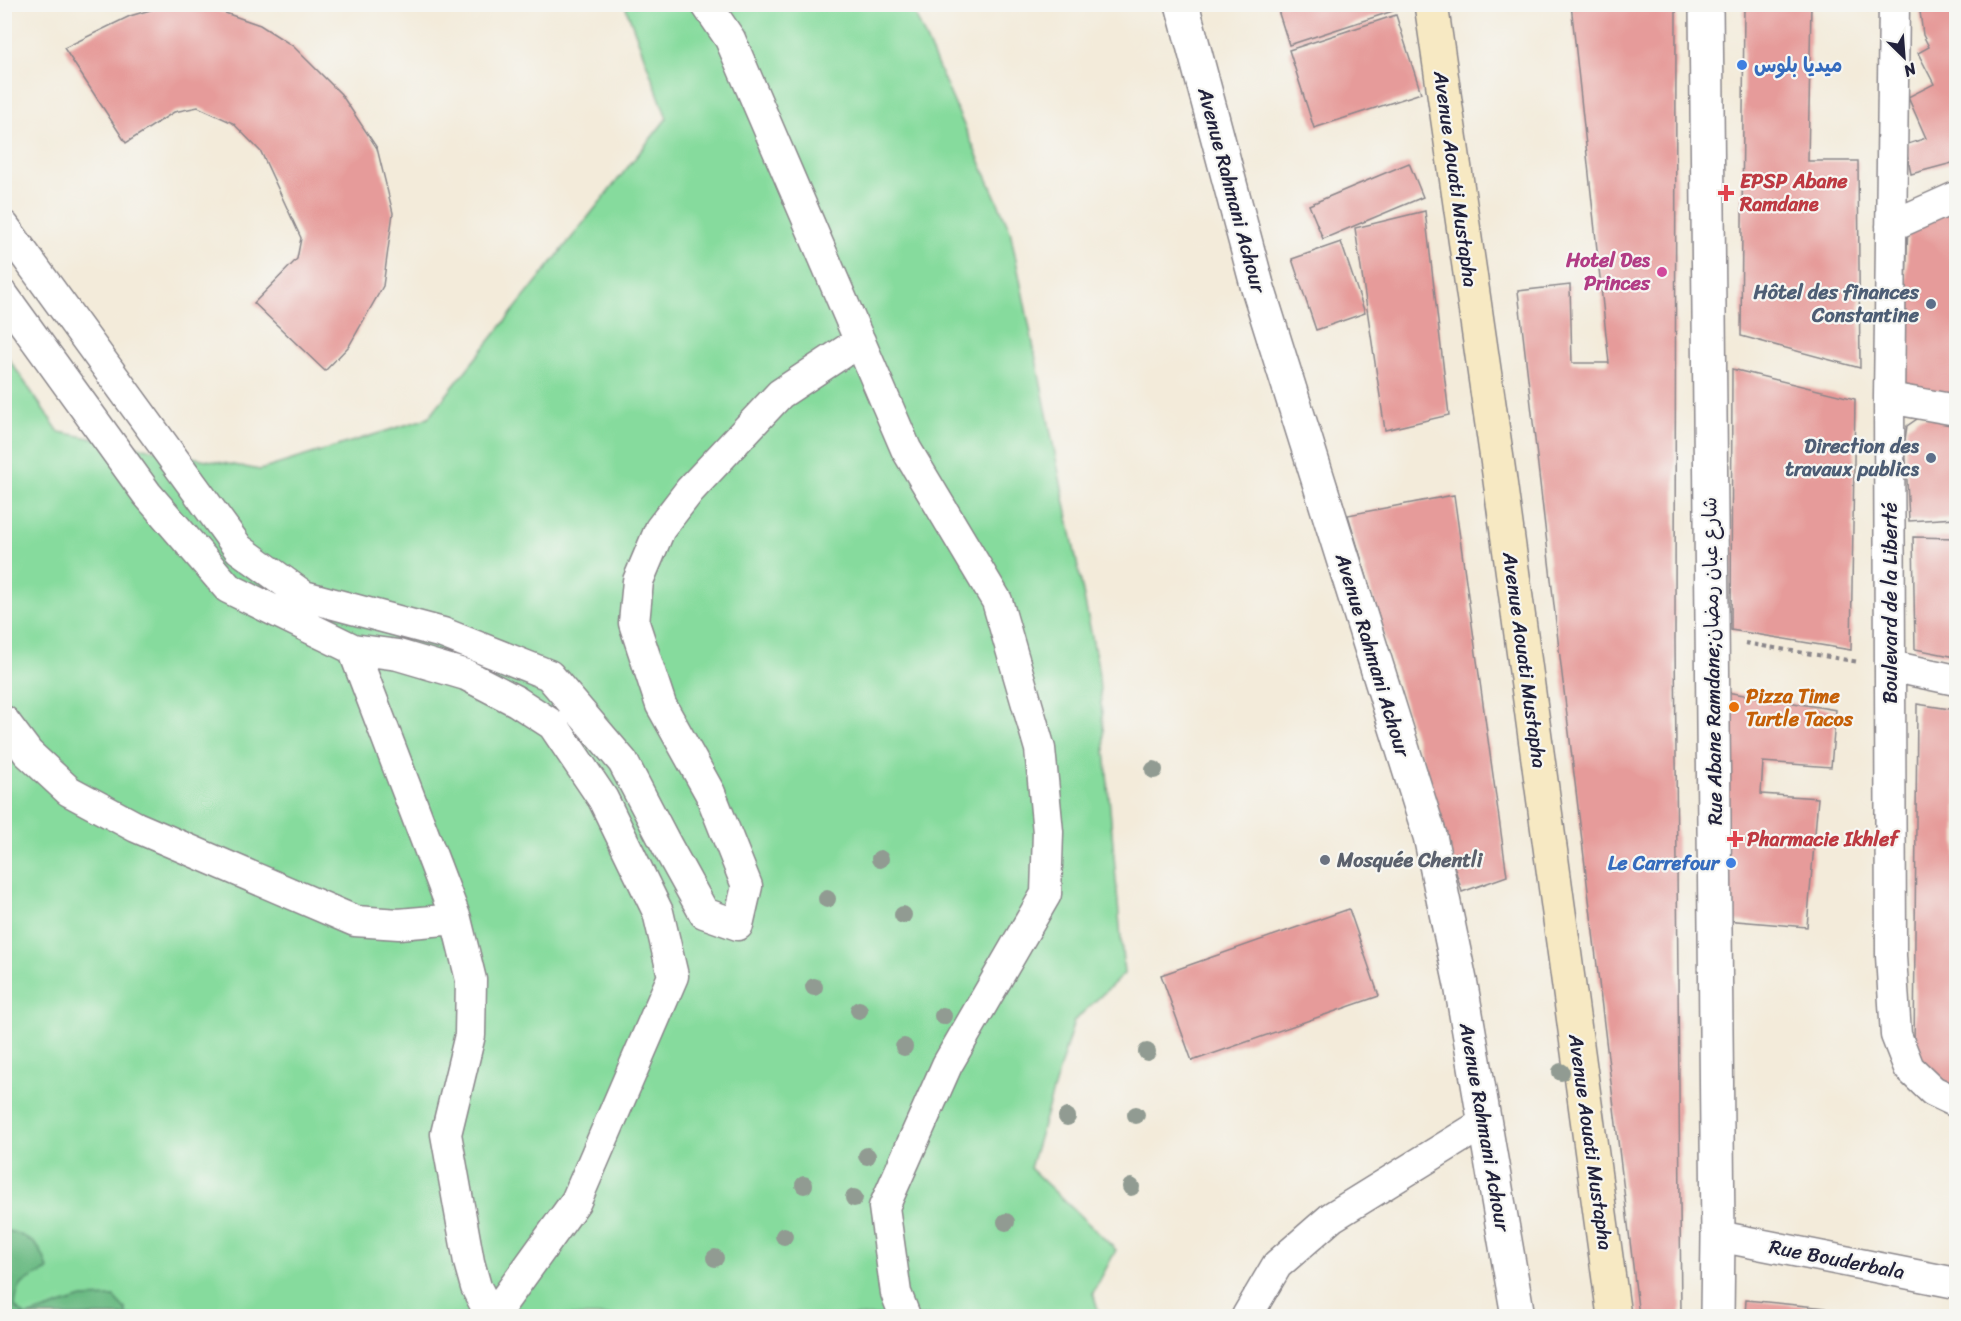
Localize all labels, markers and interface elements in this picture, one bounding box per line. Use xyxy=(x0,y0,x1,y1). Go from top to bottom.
north arrow xyxy=(1874,27,1934,87)
place label: ميديا بلوس xyxy=(1754,48,1842,83)
text: N xyxy=(1898,54,1922,86)
marker: ميديا بلوس xyxy=(1735,58,1749,72)
street label: Avenue Aouati Mustapha xyxy=(1423,68,1488,289)
street label: Avenue Rahmani Achour xyxy=(1187,83,1276,298)
place label: EPSP Abane Ramdane xyxy=(1739,164,1848,222)
marker: EPSP Abane Ramdane xyxy=(1717,184,1735,202)
place label: Hotel Des Princes xyxy=(1565,243,1651,301)
marker: Hotel Des Princes xyxy=(1655,265,1669,279)
place label: Hôtel des finances Constantine xyxy=(1753,275,1920,333)
marker: Hôtel des finances Constantine xyxy=(1924,297,1938,311)
place label: Direction des travaux publics xyxy=(1785,429,1920,487)
marker: Direction des travaux publics xyxy=(1924,451,1938,465)
street label: Rue Abane Ramdane;شارع عبان رمضان xyxy=(1692,496,1733,825)
street label: Boulevard de la Liberté xyxy=(1873,502,1908,704)
street label: Avenue Rahmani Achour xyxy=(1325,548,1421,763)
street label: Avenue Aouati Mustapha xyxy=(1492,549,1557,770)
place label: Pizza Time Turtle Tacos xyxy=(1746,679,1854,737)
marker: Pizza Time Turtle Tacos xyxy=(1727,700,1741,714)
place label: Pharmacie Ikhlef xyxy=(1747,822,1901,857)
marker: Pharmacie Ikhlef xyxy=(1728,832,1742,846)
place label: Mosquée Chentli xyxy=(1336,843,1484,878)
place label: Le Carrefour xyxy=(1608,846,1721,881)
marker: Mosquée Chentli xyxy=(1318,853,1332,867)
marker: Le Carrefour xyxy=(1724,856,1738,870)
street label: Avenue Rahmani Achour xyxy=(1449,1019,1520,1236)
street label: Avenue Aouati Mustapha xyxy=(1558,1031,1623,1252)
street label: Rue Bouderbala xyxy=(1766,1229,1908,1290)

